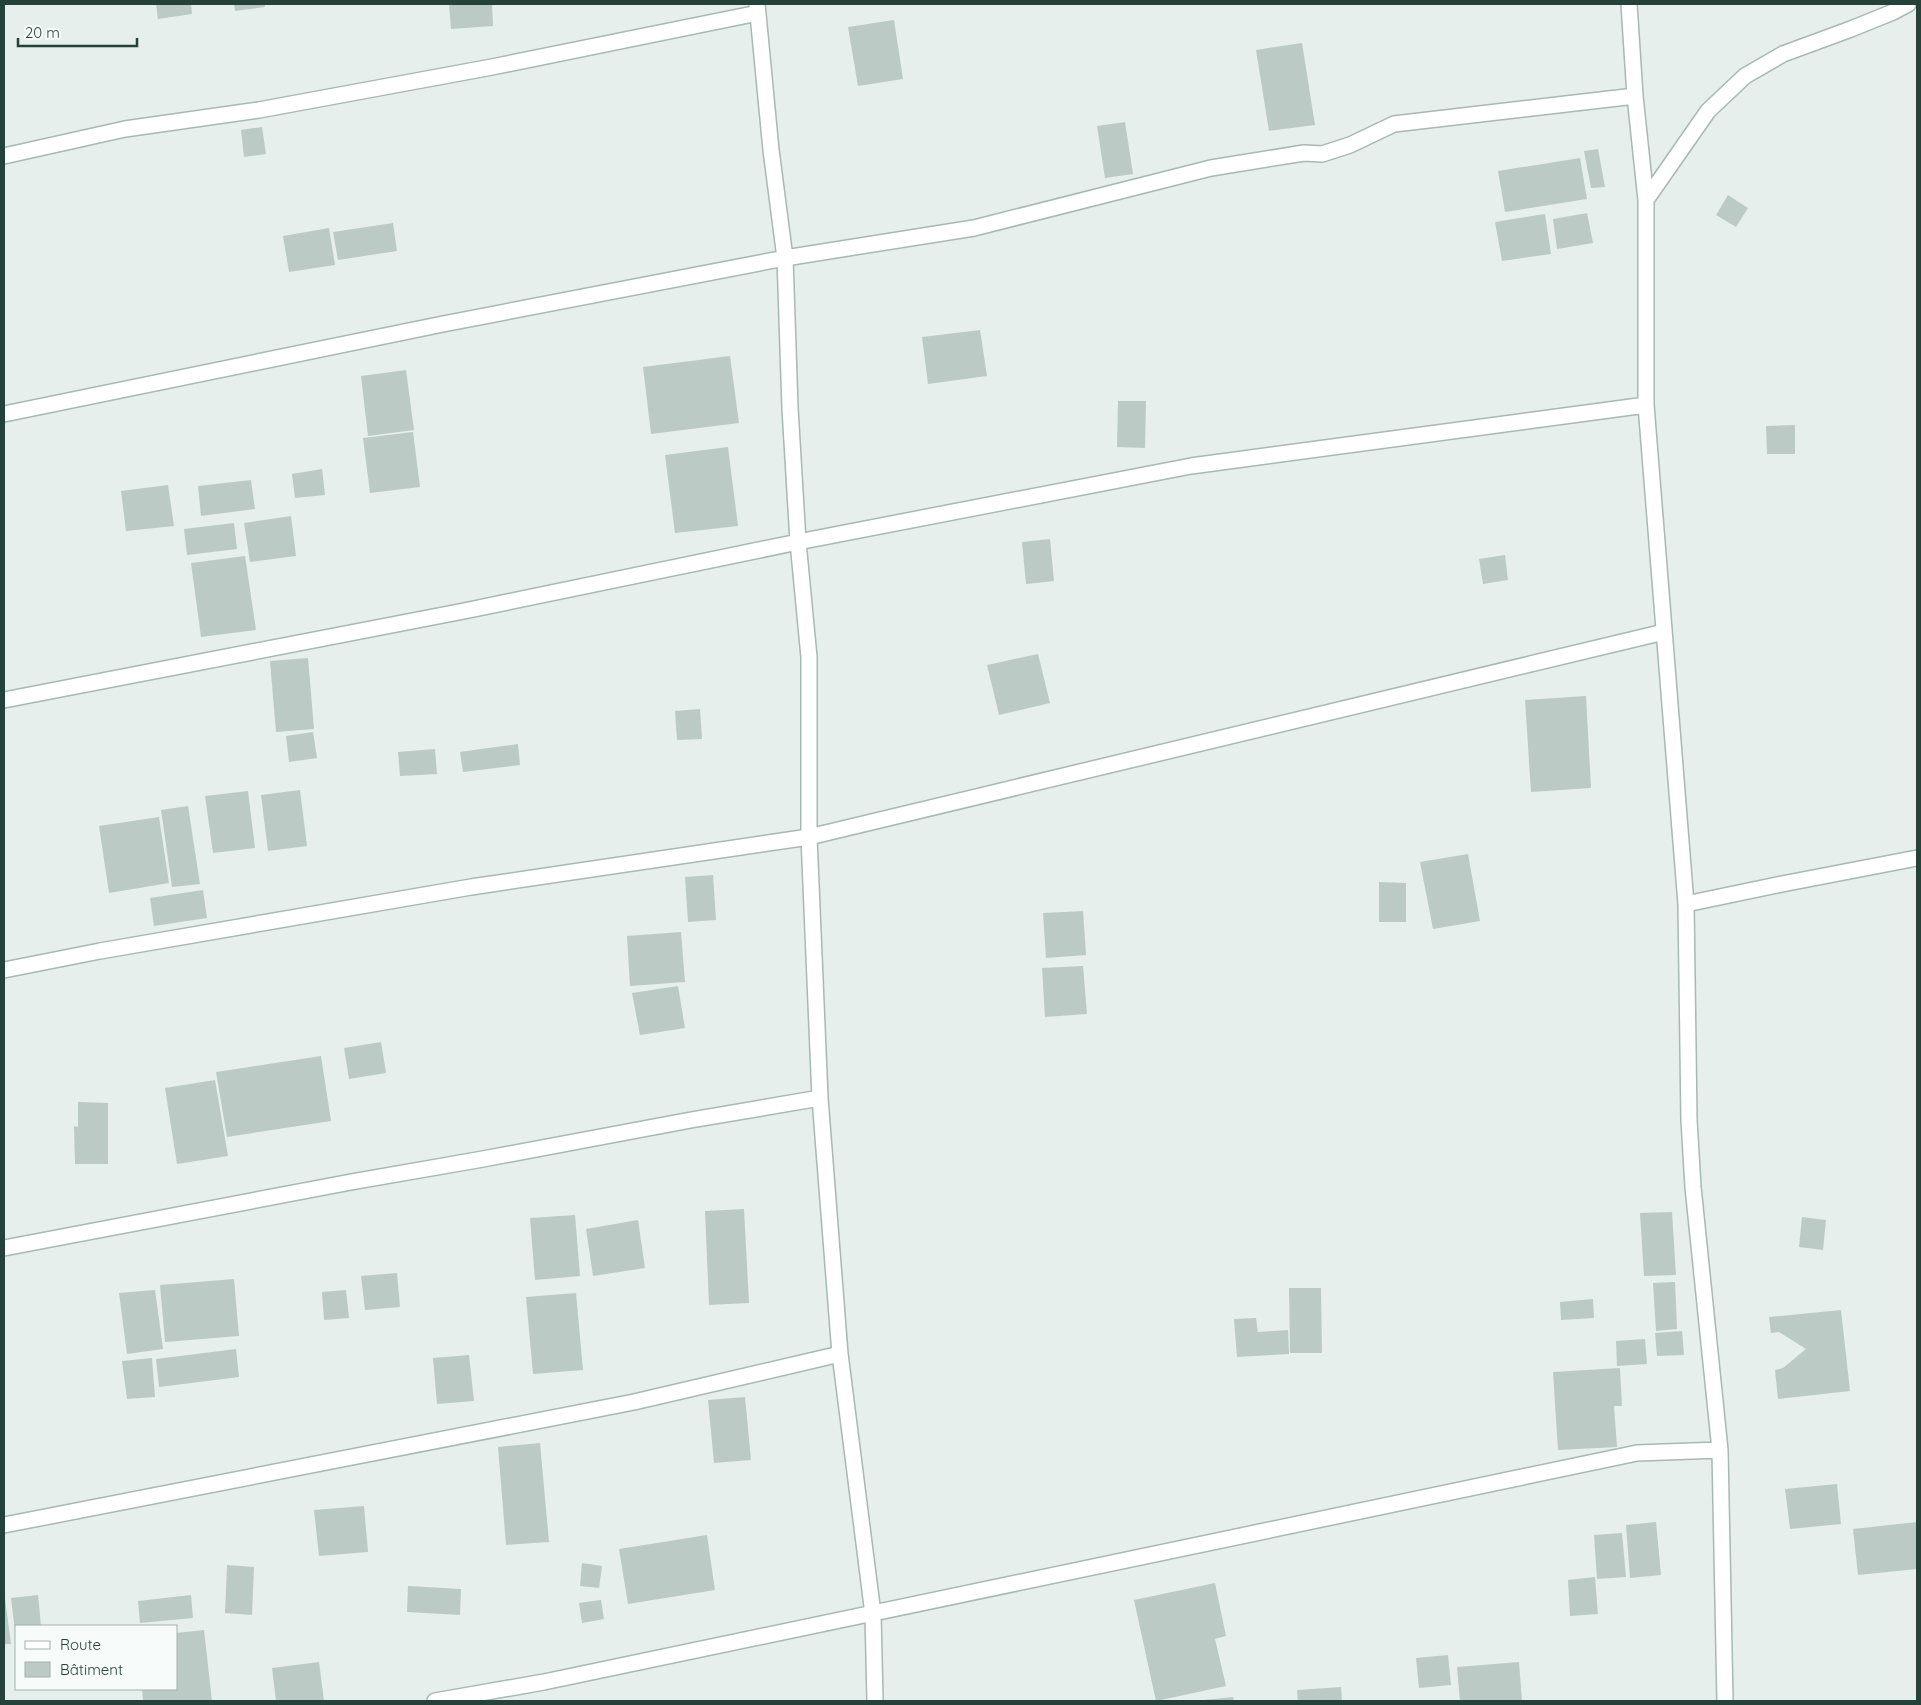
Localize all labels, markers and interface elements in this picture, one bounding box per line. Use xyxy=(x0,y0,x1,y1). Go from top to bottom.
scale bar xyxy=(18,15,136,47)
text: 20 m xyxy=(25,23,60,42)
legend xyxy=(15,1625,178,1690)
text: Route xyxy=(60,1635,101,1654)
text: Bâtiment xyxy=(60,1660,123,1679)

